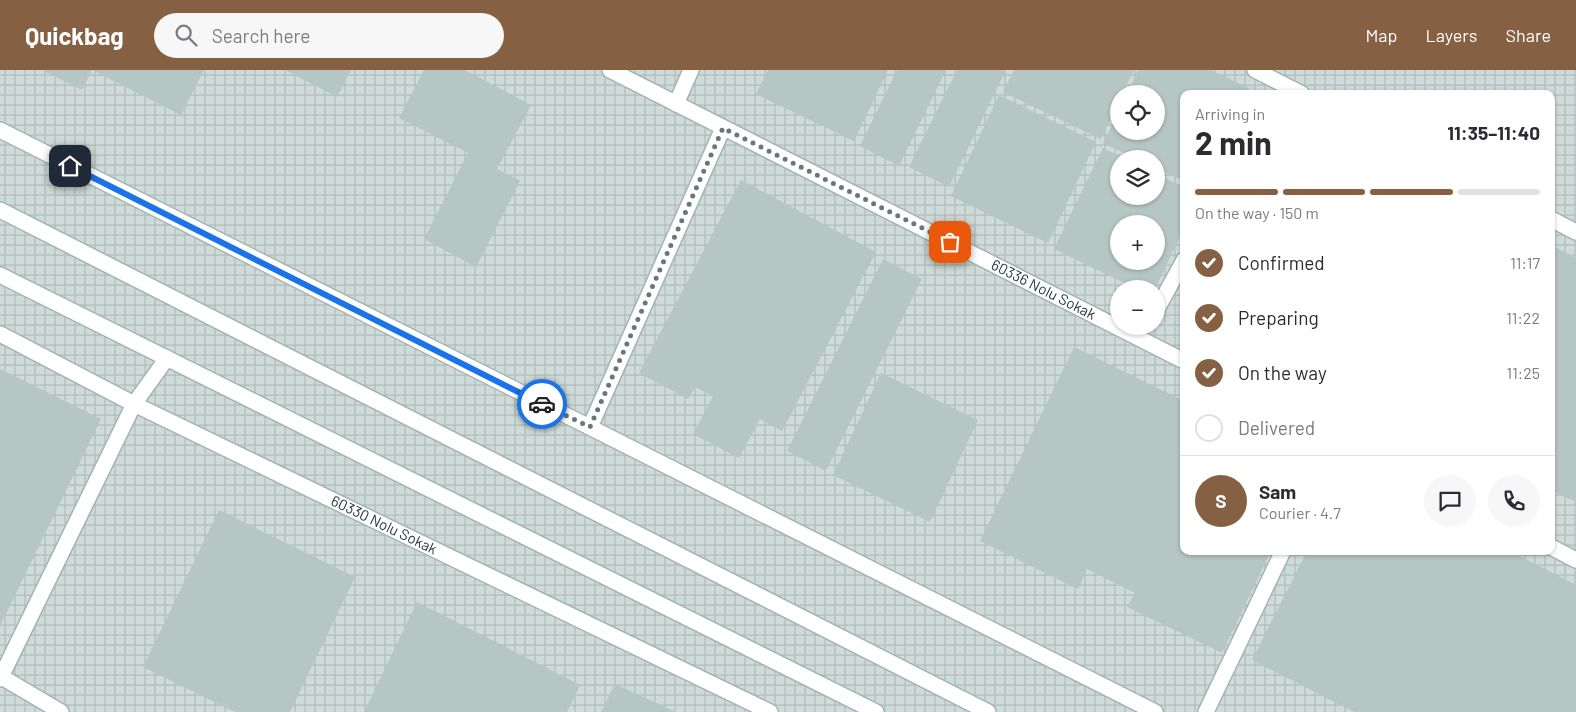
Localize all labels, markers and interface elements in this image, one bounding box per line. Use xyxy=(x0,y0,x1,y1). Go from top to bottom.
search box xyxy=(154,13,504,58)
text: Quickbag xyxy=(25,21,124,50)
icon: search xyxy=(172,21,200,49)
text: Search here xyxy=(212,24,310,47)
text: Map xyxy=(1365,24,1397,46)
text: Layers xyxy=(1425,24,1478,46)
text: Share xyxy=(1506,24,1551,46)
map controls xyxy=(1110,85,1165,335)
button: locate xyxy=(1110,85,1165,140)
text: Arriving in xyxy=(1195,104,1265,123)
text: 11:35–11:40 xyxy=(1447,121,1540,144)
text: 2 min xyxy=(1195,123,1272,161)
pin xyxy=(49,145,91,187)
button: layers xyxy=(1110,150,1165,205)
icon: home xyxy=(56,152,84,180)
text: On the way · 150 m xyxy=(1195,203,1319,222)
button: + xyxy=(1110,215,1165,270)
pin xyxy=(929,221,971,263)
icon: bag xyxy=(936,228,964,256)
icon: check xyxy=(1195,249,1223,277)
text: Confirmed xyxy=(1238,251,1325,274)
text: 11:17 xyxy=(1510,253,1540,272)
street label: 60336 Nolu Sokak xyxy=(989,255,1100,323)
button: − xyxy=(1110,280,1165,335)
icon: check xyxy=(1195,304,1223,332)
text: Preparing xyxy=(1238,306,1319,329)
text: 11:22 xyxy=(1506,308,1540,327)
icon: check xyxy=(1195,359,1223,387)
text: On the way xyxy=(1238,361,1327,384)
text: 11:25 xyxy=(1507,363,1540,382)
courier xyxy=(517,379,567,429)
icon: car xyxy=(528,390,556,418)
text: Delivered xyxy=(1238,416,1315,439)
button: chat xyxy=(1424,475,1476,527)
button: phone xyxy=(1488,475,1540,527)
text: Sam xyxy=(1259,480,1296,503)
text: S xyxy=(1215,489,1227,512)
street label: 60330 Nolu Sokak xyxy=(329,491,441,558)
text: Courier · 4.7 xyxy=(1259,503,1341,522)

